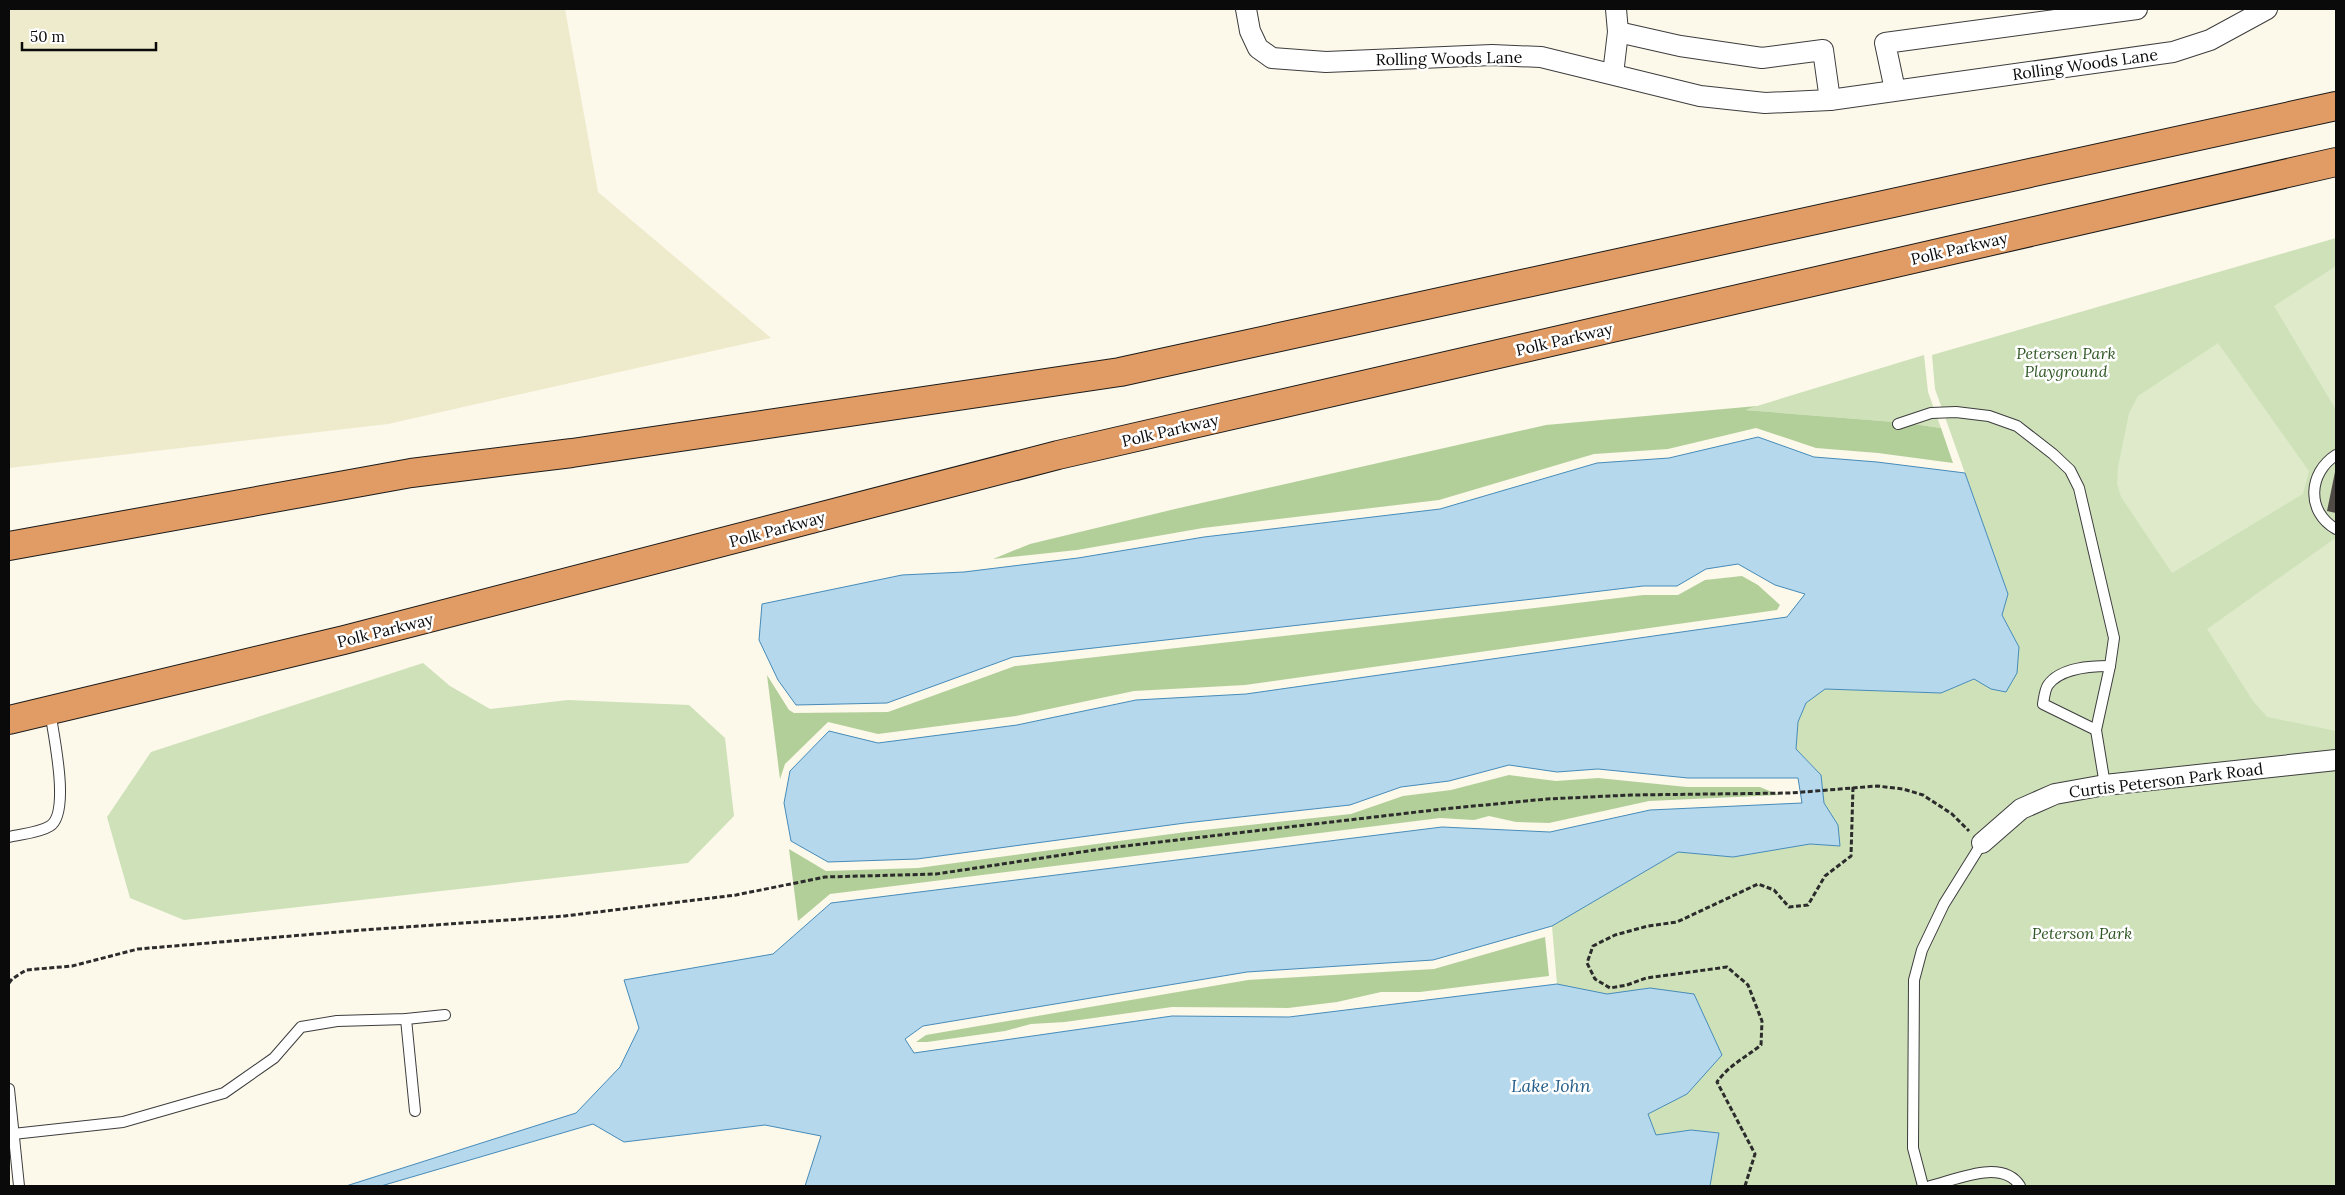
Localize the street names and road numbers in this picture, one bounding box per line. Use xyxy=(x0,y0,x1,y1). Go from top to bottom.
street label: Rolling Woods Lane xyxy=(2011,44,2159,84)
street label: Rolling Woods Lane xyxy=(1375,47,1523,69)
street label: Polk Parkway xyxy=(1909,227,2010,269)
street label: Polk Parkway xyxy=(1514,318,1615,360)
street label: Polk Parkway xyxy=(1120,409,1221,451)
street label: Polk Parkway xyxy=(727,506,828,551)
street label: Polk Parkway xyxy=(335,608,436,652)
street label: Curtis Peterson Park Road xyxy=(2068,758,2265,802)

